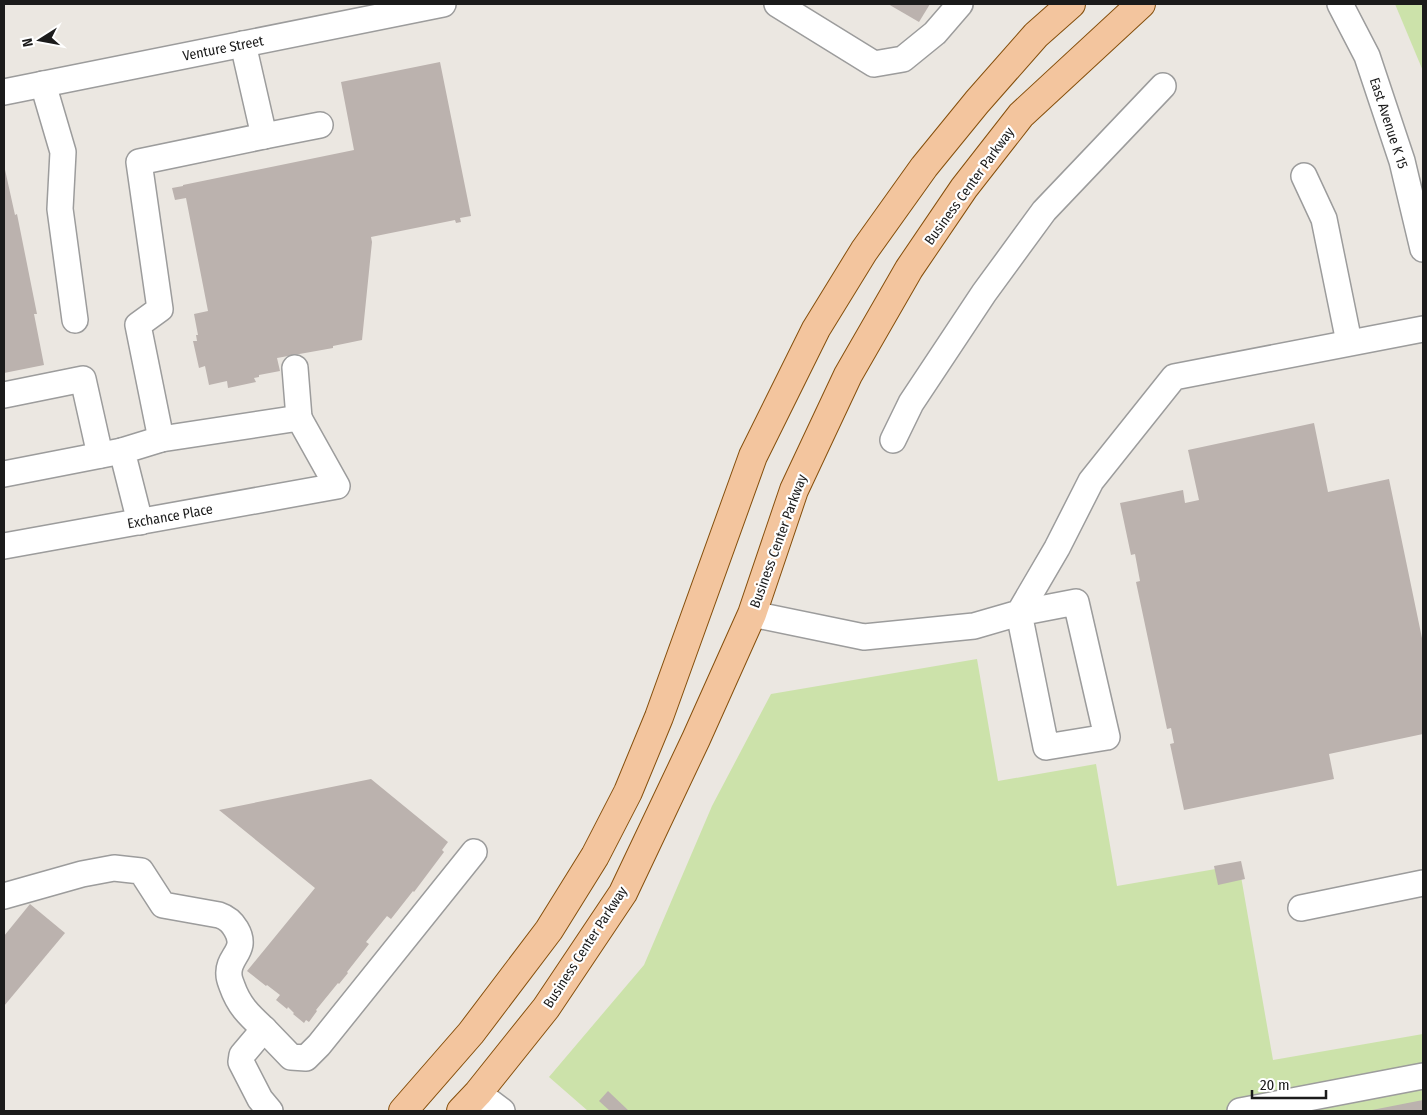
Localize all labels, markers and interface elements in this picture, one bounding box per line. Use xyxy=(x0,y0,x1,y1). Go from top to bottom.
north arrow xyxy=(15,15,65,65)
street label: Venture Street xyxy=(181,32,265,65)
text: N xyxy=(19,37,37,48)
street label: East Avenue K 15 xyxy=(1366,75,1411,171)
street label: Business Center Parkway xyxy=(921,124,1018,248)
street label: Business Center Parkway xyxy=(746,471,811,610)
street label: Exchance Place xyxy=(126,501,214,532)
street label: Business Center Parkway xyxy=(540,883,631,1011)
scale bar xyxy=(1252,1068,1326,1100)
text: 20 m xyxy=(1260,1076,1290,1094)

